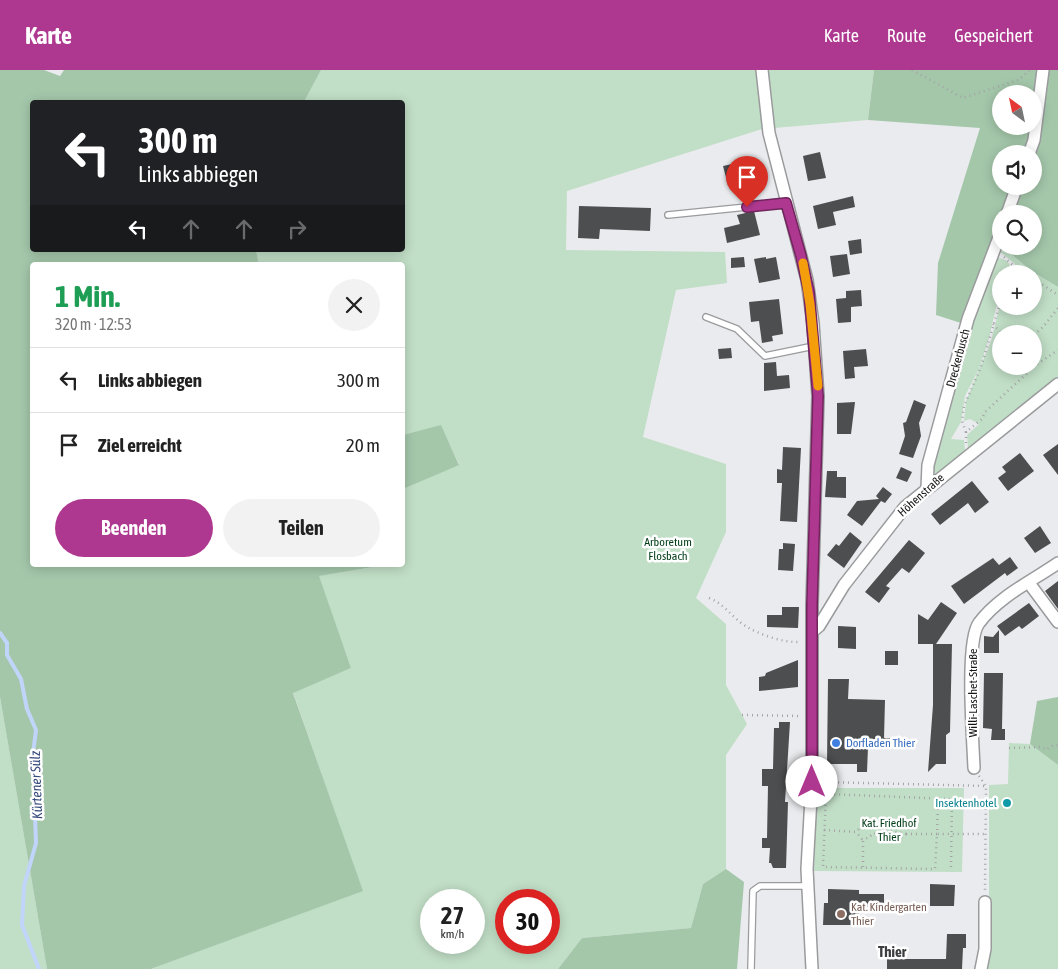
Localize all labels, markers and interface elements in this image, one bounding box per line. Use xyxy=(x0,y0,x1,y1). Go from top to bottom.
text: Karte xyxy=(25,22,72,49)
text: Karte xyxy=(824,25,859,46)
text: Route xyxy=(887,25,926,46)
text: Gespeichert xyxy=(954,25,1033,46)
north arrow xyxy=(992,85,1042,135)
map controls xyxy=(992,85,1042,375)
icon: left xyxy=(55,120,120,185)
text: 300 m xyxy=(138,120,217,160)
button: sound xyxy=(992,145,1042,195)
pin xyxy=(726,156,768,207)
text: Links abbiegen xyxy=(138,161,259,187)
icon: arrive xyxy=(733,163,761,191)
button: search xyxy=(992,205,1042,255)
icon: left xyxy=(124,215,152,243)
icon: ahead xyxy=(177,215,205,243)
icon: ahead xyxy=(230,215,258,243)
icon: right xyxy=(283,215,311,243)
button: + xyxy=(992,265,1042,315)
text: 1 Min. xyxy=(55,279,120,313)
button: close xyxy=(328,279,380,331)
text: 320 m · 12:53 xyxy=(55,315,132,333)
button: − xyxy=(992,325,1042,375)
street label: Dreckerbusch xyxy=(943,327,973,389)
icon: left xyxy=(55,366,83,394)
text: Links abbiegen xyxy=(98,369,202,391)
text: 300 m xyxy=(337,369,380,391)
icon: arrive xyxy=(55,431,83,459)
text: Ziel erreicht xyxy=(98,434,182,456)
text: 20 m xyxy=(346,434,380,456)
street label: Höhenstraße xyxy=(895,471,947,519)
button: Beenden xyxy=(55,499,213,557)
button: Teilen xyxy=(223,499,380,557)
park label: Arboretum Flosbach xyxy=(644,535,692,563)
street label: Willi-Laschet-Straße xyxy=(966,649,980,737)
place label: Dorfladen Thier xyxy=(846,736,916,750)
marker: Dorfladen Thier xyxy=(830,737,842,749)
water label: Kürtener Sülz xyxy=(27,750,45,819)
position arrow xyxy=(785,755,837,807)
place label: Insektenhotel xyxy=(935,796,998,810)
marker: Insektenhotel xyxy=(1001,797,1013,809)
park label: Kat. Friedhof Thier xyxy=(861,816,917,844)
speed limit sign: 30 xyxy=(495,889,560,954)
place label: Kat. Kindergarten Thier xyxy=(851,900,927,928)
text: 27 xyxy=(441,901,464,929)
marker: Kat. Kindergarten Thier xyxy=(835,908,847,920)
text: km/h xyxy=(441,927,464,941)
district label: Thier xyxy=(878,943,907,960)

